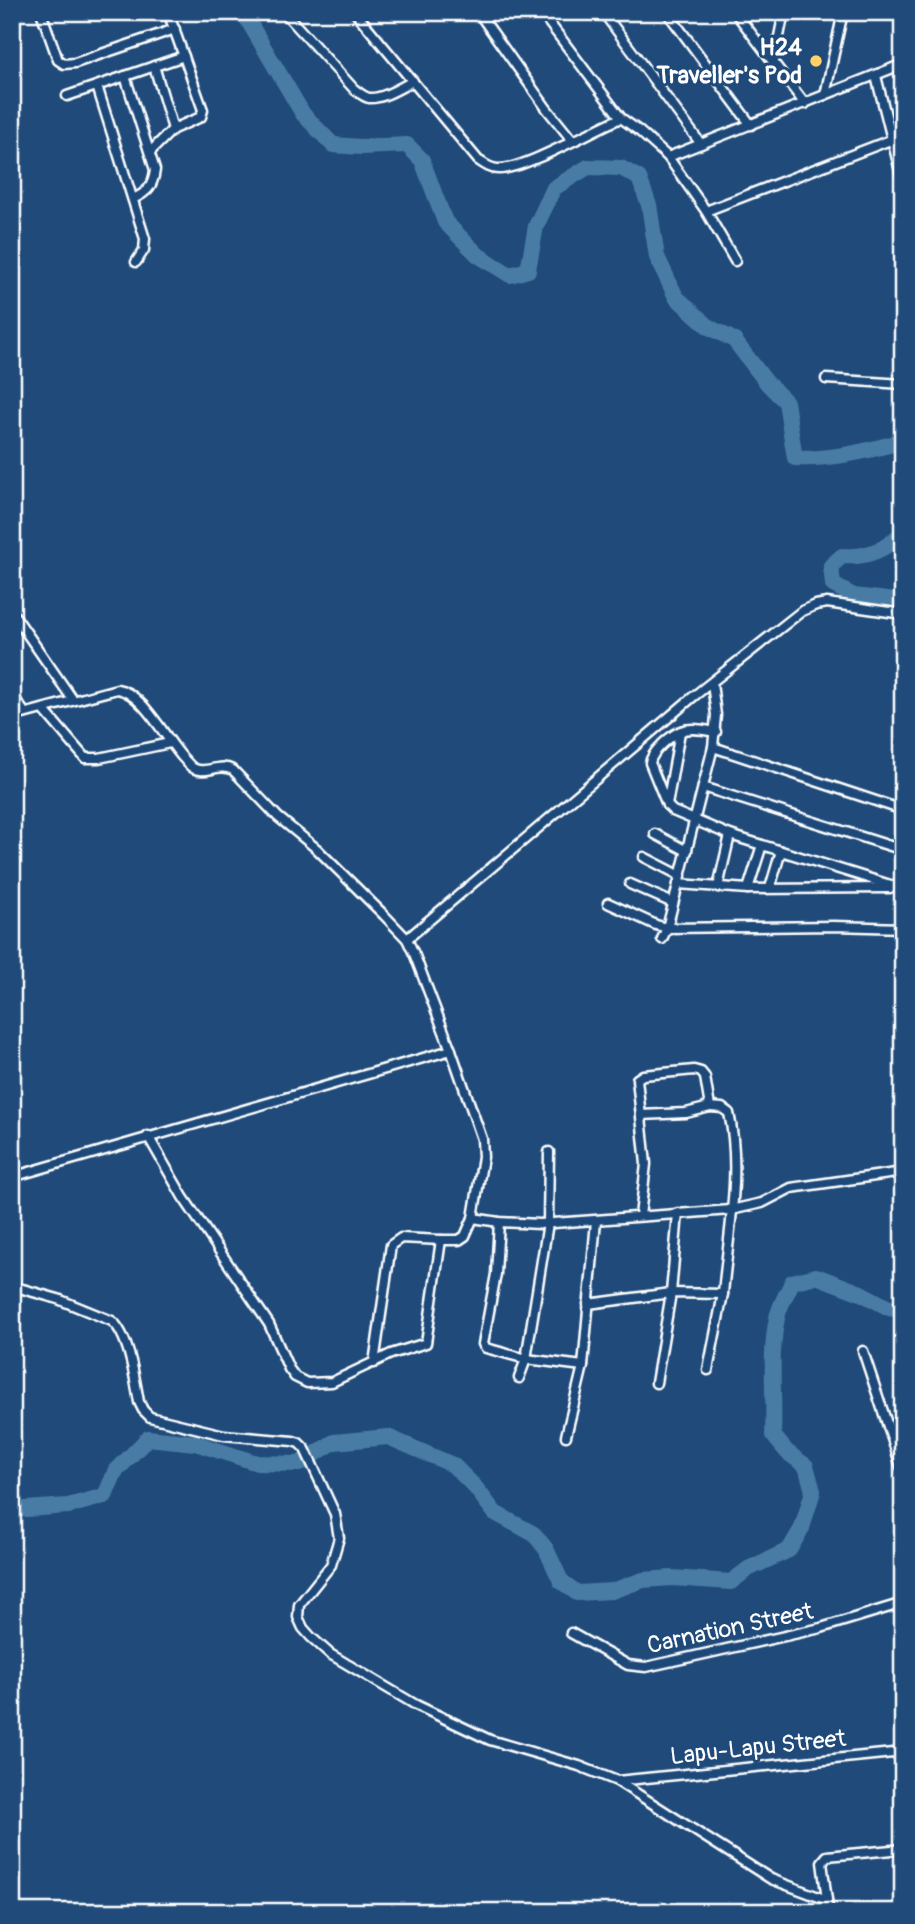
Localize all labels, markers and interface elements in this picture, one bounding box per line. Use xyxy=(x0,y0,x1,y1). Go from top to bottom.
place label: H24 Traveller's Pod xyxy=(656,33,802,90)
marker: H24 Traveller's Pod xyxy=(808,53,824,69)
street label: Carnation Street xyxy=(644,1597,816,1660)
street label: Lapu-Lapu Street xyxy=(669,1724,848,1771)

